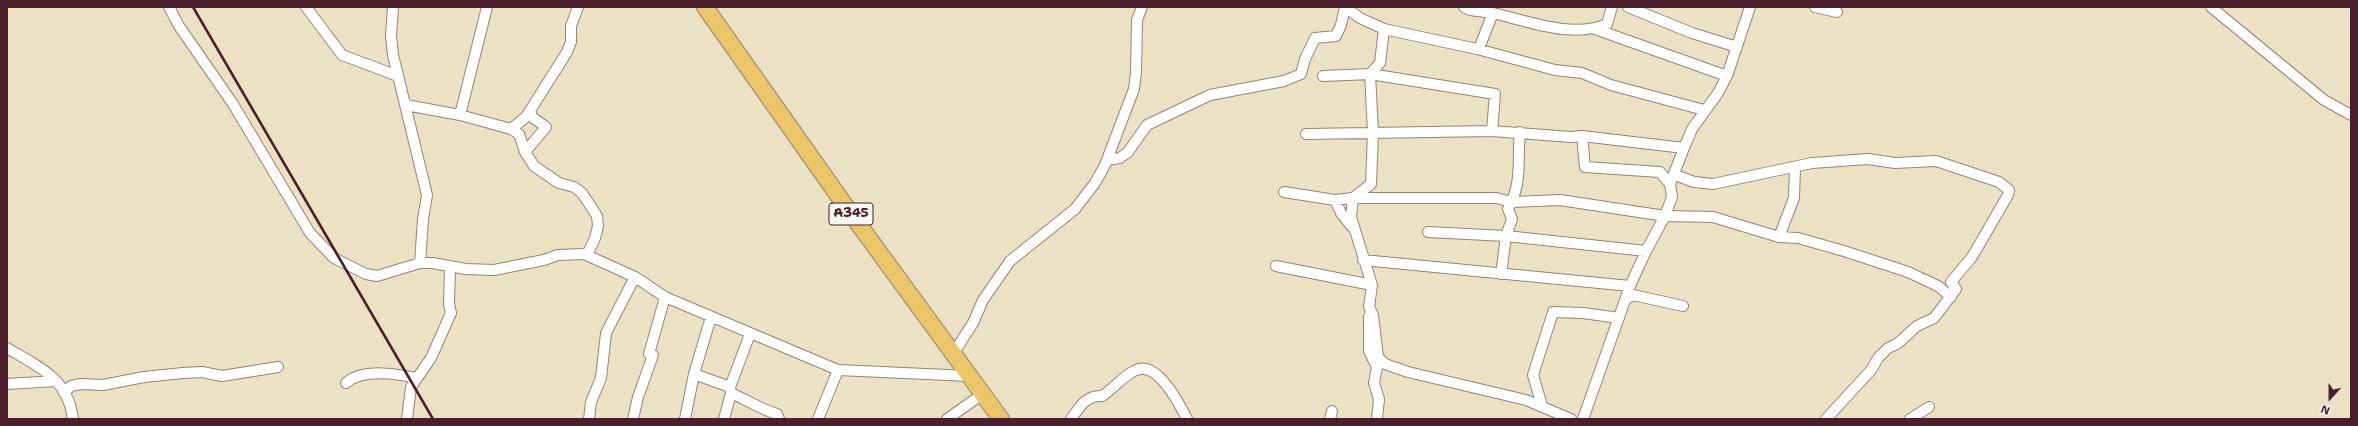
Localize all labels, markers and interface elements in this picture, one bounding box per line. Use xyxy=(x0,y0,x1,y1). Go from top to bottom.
road number: A345 xyxy=(829,203,873,225)
north arrow xyxy=(2310,378,2350,418)
text: N xyxy=(2319,401,2332,418)

